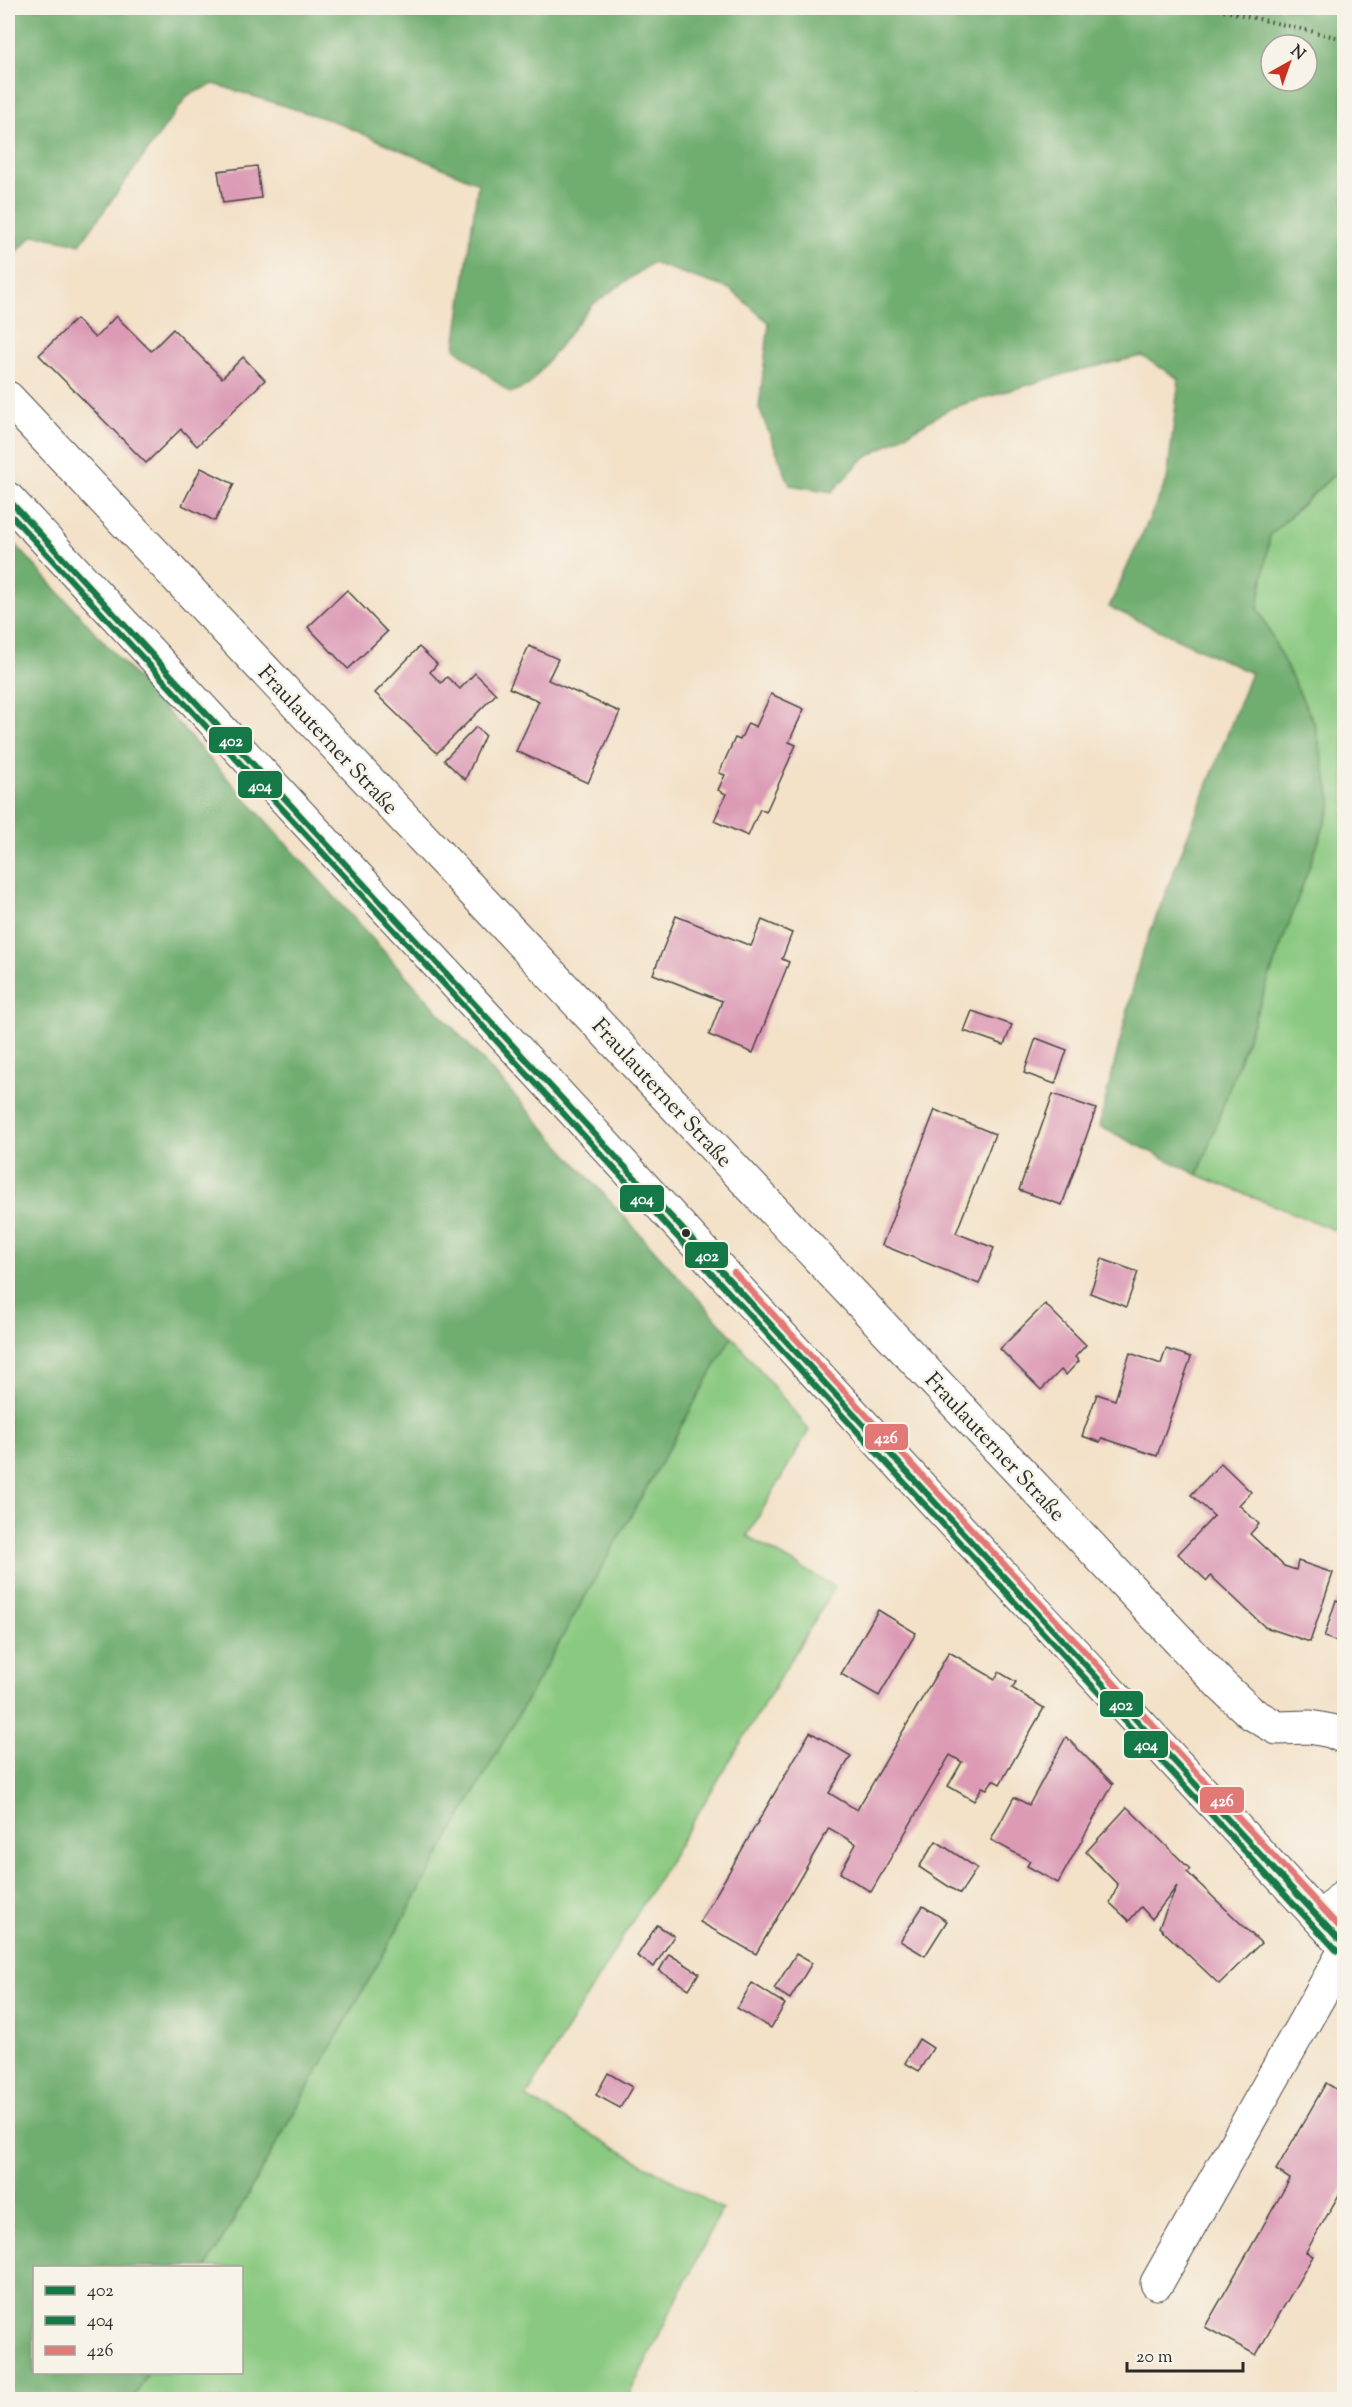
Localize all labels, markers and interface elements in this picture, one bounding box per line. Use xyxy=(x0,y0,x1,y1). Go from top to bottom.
north arrow xyxy=(1259,33,1319,93)
text: N xyxy=(1285,41,1309,66)
street label: Fraulauterner Straße xyxy=(249,659,405,823)
line badge: 402 xyxy=(208,726,253,754)
text: 402 xyxy=(218,731,243,754)
line badge: 404 xyxy=(237,770,283,799)
text: 404 xyxy=(247,776,272,799)
street label: Fraulauterner Straße xyxy=(583,1012,739,1176)
line badge: 404 xyxy=(619,1184,665,1213)
text: 404 xyxy=(629,1189,654,1212)
unlabelled marker xyxy=(680,1227,692,1239)
line badge: 402 xyxy=(684,1241,729,1269)
text: 402 xyxy=(694,1246,719,1269)
street label: Fraulauterner Straße xyxy=(916,1366,1072,1530)
line badge: 426 xyxy=(864,1423,909,1451)
text: 426 xyxy=(873,1428,898,1451)
line badge: 402 xyxy=(1099,1690,1144,1718)
text: 402 xyxy=(1108,1695,1133,1718)
line badge: 404 xyxy=(1123,1730,1169,1759)
text: 404 xyxy=(1133,1735,1158,1758)
line badge: 426 xyxy=(1199,1786,1245,1814)
text: 426 xyxy=(1209,1791,1234,1814)
legend xyxy=(33,2266,243,2374)
text: 402 xyxy=(87,2279,114,2305)
text: 404 xyxy=(87,2309,114,2335)
scale bar xyxy=(1127,2335,1242,2373)
text: 426 xyxy=(87,2339,113,2365)
text: 20 m xyxy=(1136,2345,1173,2371)

